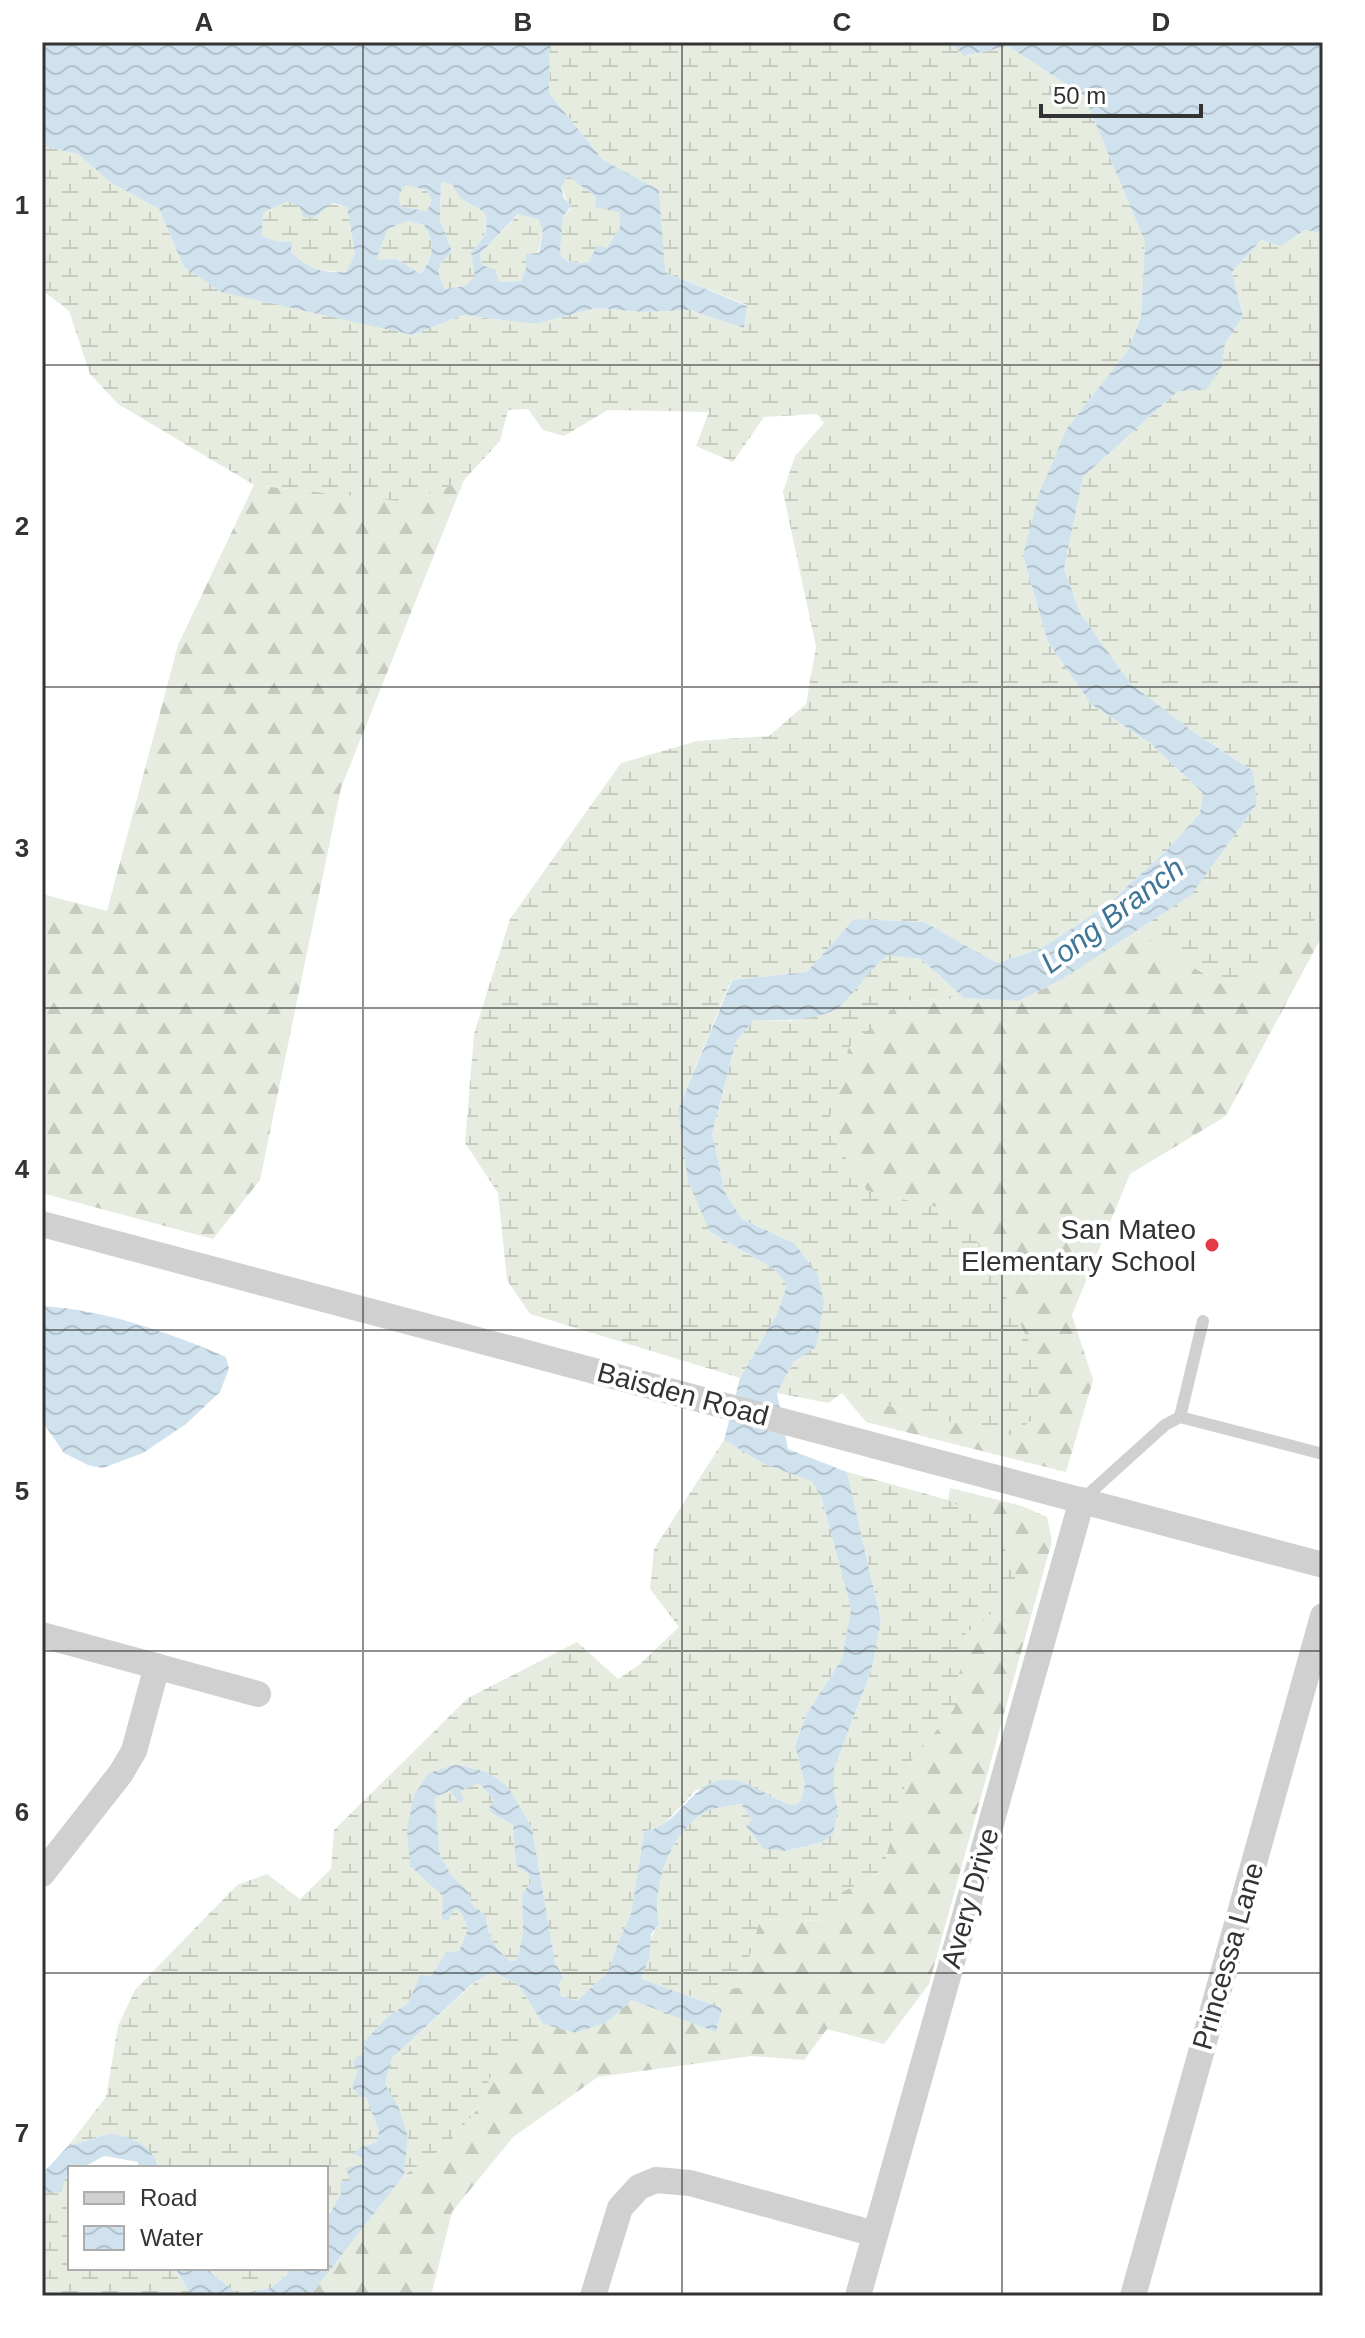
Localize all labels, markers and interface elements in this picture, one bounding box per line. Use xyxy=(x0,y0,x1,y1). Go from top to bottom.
text: A xyxy=(195,7,214,37)
text: B xyxy=(514,7,532,37)
text: C xyxy=(833,7,852,37)
text: D xyxy=(1152,7,1170,37)
scale bar xyxy=(1041,68,1201,118)
text: 50 m xyxy=(1053,82,1106,109)
text: 1 xyxy=(15,190,29,220)
text: 2 xyxy=(15,511,29,541)
text: 3 xyxy=(15,833,29,863)
water label: Long Branch xyxy=(1034,851,1190,979)
text: 4 xyxy=(15,1154,30,1184)
place label: San Mateo Elementary School xyxy=(961,1214,1196,1277)
marker: San Mateo Elementary School xyxy=(1203,1236,1221,1254)
street label: Baisden Road xyxy=(594,1356,772,1432)
text: 5 xyxy=(15,1476,29,1506)
text: 6 xyxy=(15,1797,29,1827)
street label: Avery Drive xyxy=(935,1824,1005,1972)
street label: Princessa Lane xyxy=(1186,1859,1270,2053)
text: 7 xyxy=(15,2118,29,2148)
legend xyxy=(68,2166,328,2270)
text: Road xyxy=(140,2184,197,2211)
text: Water xyxy=(140,2224,203,2251)

